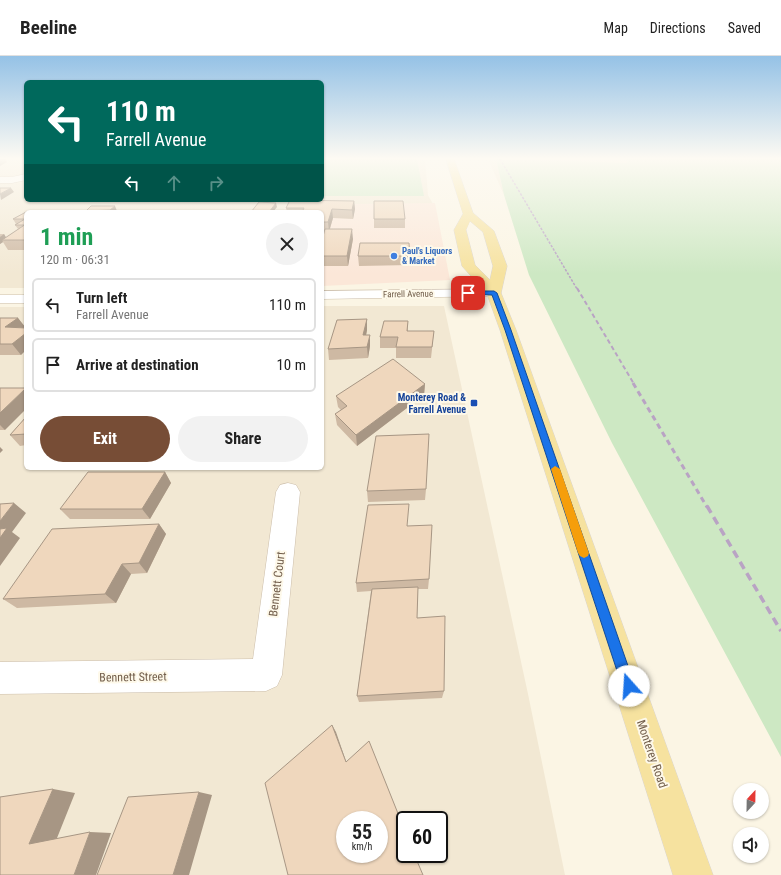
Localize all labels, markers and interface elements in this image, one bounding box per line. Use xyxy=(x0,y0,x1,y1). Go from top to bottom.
text: Beeline xyxy=(20,16,77,39)
text: Map xyxy=(604,20,628,36)
text: Directions xyxy=(650,20,706,36)
text: Saved xyxy=(728,20,761,36)
text: 110 m xyxy=(106,95,176,128)
icon: left xyxy=(40,96,92,148)
text: Farrell Avenue xyxy=(106,129,206,150)
icon: left xyxy=(121,172,143,194)
icon: ahead xyxy=(163,172,185,194)
icon: right xyxy=(205,172,227,194)
text: 1 min xyxy=(40,223,93,251)
button: close xyxy=(266,223,308,265)
place label: Paul's Liquors & Market xyxy=(402,246,452,266)
marker: Paul's Liquors & Market xyxy=(389,251,399,261)
text: 120 m · 06:31 xyxy=(40,252,110,267)
pin xyxy=(451,276,485,310)
icon: arrive xyxy=(457,282,479,304)
text: Turn left xyxy=(76,289,127,307)
street label: Farrell Avenue xyxy=(383,289,433,299)
icon: left xyxy=(42,294,64,316)
text: 110 m xyxy=(269,296,306,314)
text: Farrell Avenue xyxy=(76,307,149,322)
icon: arrive xyxy=(42,354,64,376)
text: Arrive at destination xyxy=(76,356,199,374)
text: 10 m xyxy=(276,356,306,374)
place label: Monterey Road & Farrell Avenue xyxy=(398,392,466,415)
marker: Monterey Road & Farrell Avenue xyxy=(469,398,479,408)
button: Exit xyxy=(40,416,170,462)
button: Share xyxy=(178,416,308,462)
street label: Bennett Court xyxy=(266,550,288,617)
position arrow xyxy=(608,665,650,707)
street label: Bennett Street xyxy=(99,669,167,685)
street label: Monterey Road xyxy=(634,718,670,790)
north arrow xyxy=(733,783,769,819)
map controls xyxy=(733,783,769,863)
speed limit sign: 60 xyxy=(396,811,448,863)
text: 55 xyxy=(352,820,372,844)
button: sound xyxy=(733,827,769,863)
text: km/h xyxy=(352,841,372,852)

